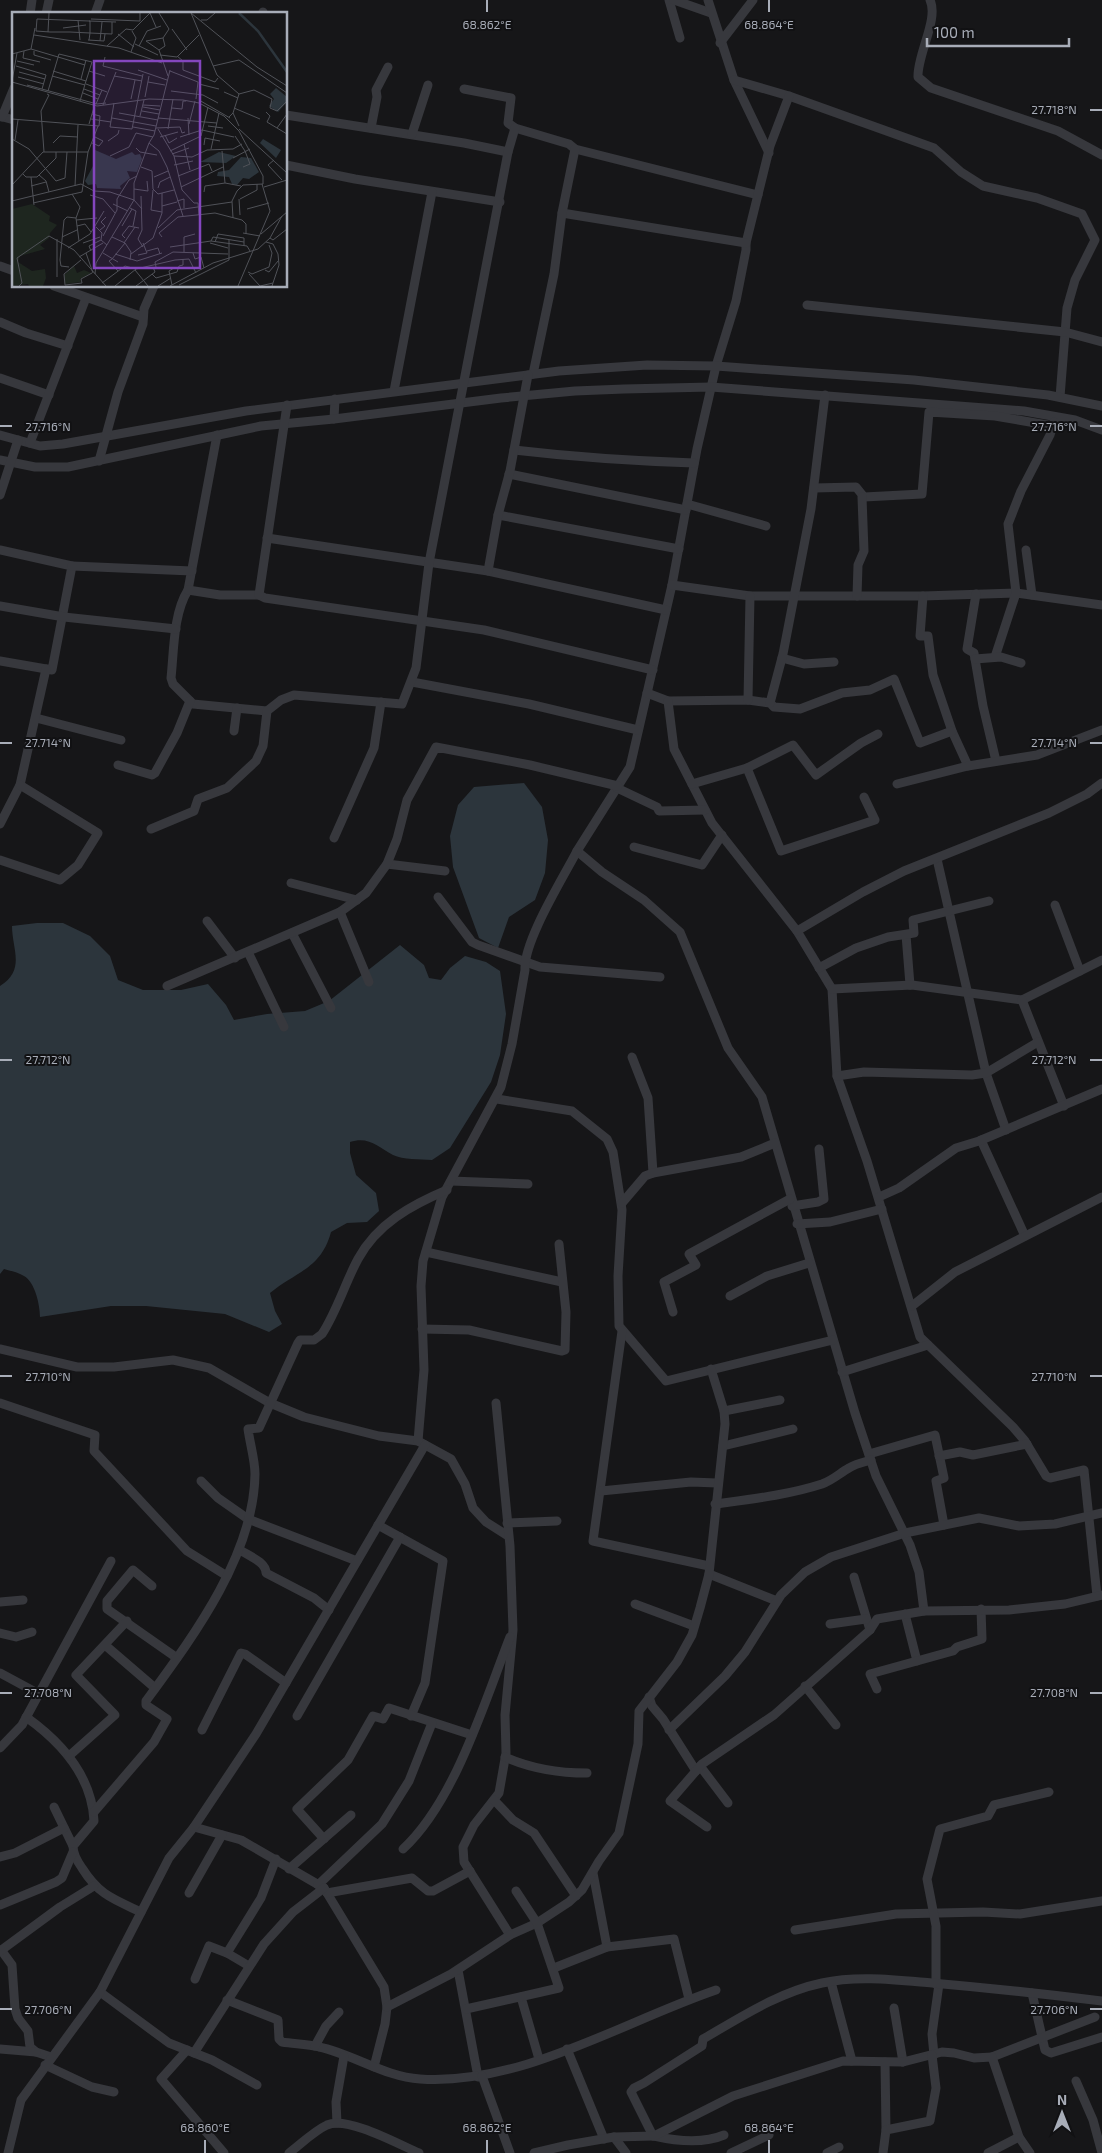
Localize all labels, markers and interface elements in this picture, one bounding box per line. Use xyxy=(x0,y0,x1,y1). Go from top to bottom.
inset map xyxy=(12,12,288,288)
scale bar xyxy=(927,15,1070,47)
text: 68.862°E xyxy=(463,17,512,31)
text: 68.864°E xyxy=(744,17,794,31)
text: 100 m xyxy=(934,23,975,41)
text: 27.718°N xyxy=(1031,102,1077,116)
text: 27.716°N xyxy=(25,419,71,433)
text: 27.716°N xyxy=(1031,419,1077,433)
text: 27.714°N xyxy=(25,735,71,749)
text: 27.714°N xyxy=(1031,735,1077,749)
text: 27.712°N xyxy=(25,1052,71,1066)
text: 27.712°N xyxy=(1031,1052,1077,1066)
text: 27.710°N xyxy=(25,1369,71,1383)
text: 27.710°N xyxy=(1031,1369,1077,1383)
text: 27.708°N xyxy=(24,1685,72,1699)
text: 27.708°N xyxy=(1030,1685,1078,1699)
text: 27.706°N xyxy=(24,2002,72,2016)
text: 27.706°N xyxy=(1030,2002,1078,2016)
north arrow xyxy=(1037,2088,1087,2138)
text: N xyxy=(1057,2091,1067,2108)
text: 68.860°E xyxy=(180,2120,230,2134)
text: 68.862°E xyxy=(463,2120,512,2134)
text: 68.864°E xyxy=(744,2120,794,2134)

